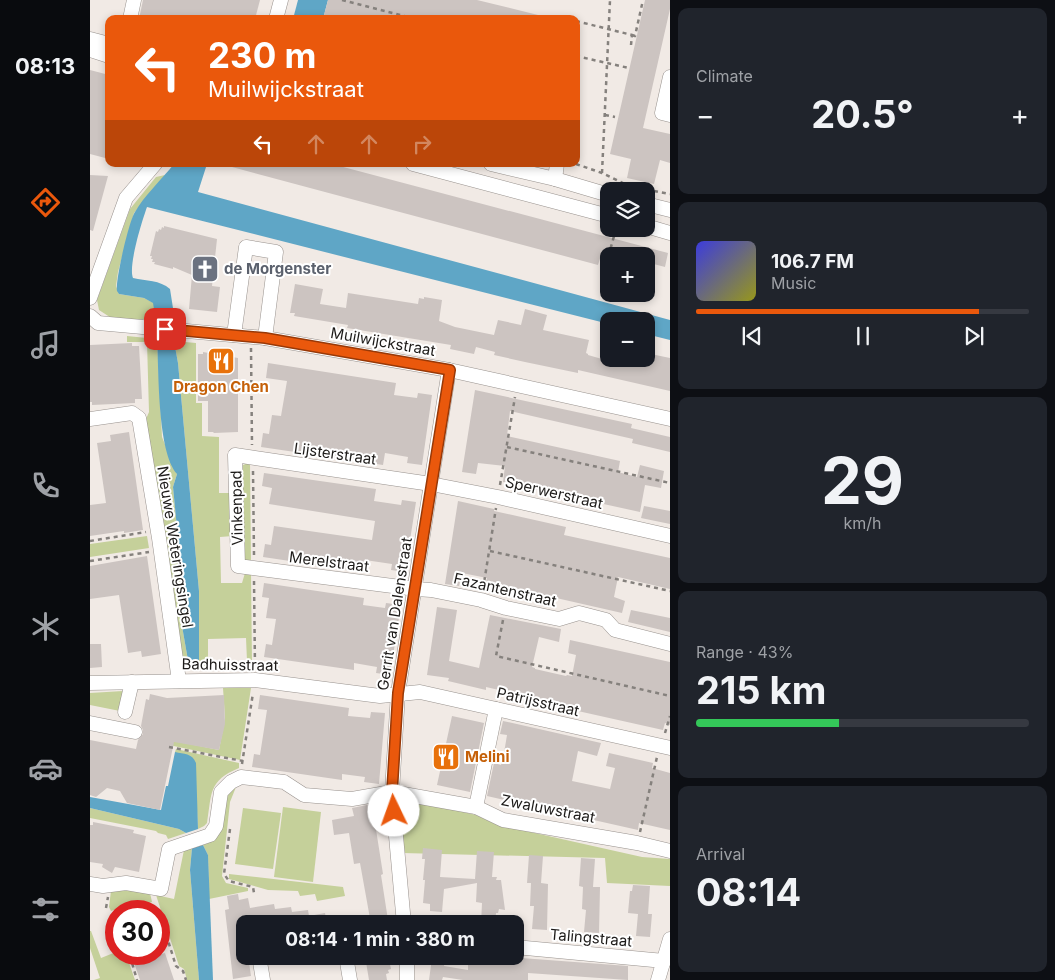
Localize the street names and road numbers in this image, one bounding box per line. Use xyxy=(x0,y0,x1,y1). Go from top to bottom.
street label: Muilwijckstraat xyxy=(329,323,437,360)
street label: Lijsterstraat xyxy=(293,438,378,469)
street label: Nieuwe Weteringsingel xyxy=(153,465,198,629)
street label: Vinkenpad xyxy=(226,470,247,546)
street label: Sperwerstraat xyxy=(503,472,605,513)
street label: Gerrit van Dalenstraat xyxy=(373,536,416,692)
street label: Merelstraat xyxy=(288,547,370,576)
street label: Fazantenstraat xyxy=(452,568,559,611)
street label: Badhuisstraat xyxy=(181,654,279,675)
street label: Patrijsstraat xyxy=(495,683,581,720)
street label: Zwaluwstraat xyxy=(500,790,597,827)
street label: Talingstraat xyxy=(549,924,633,951)

